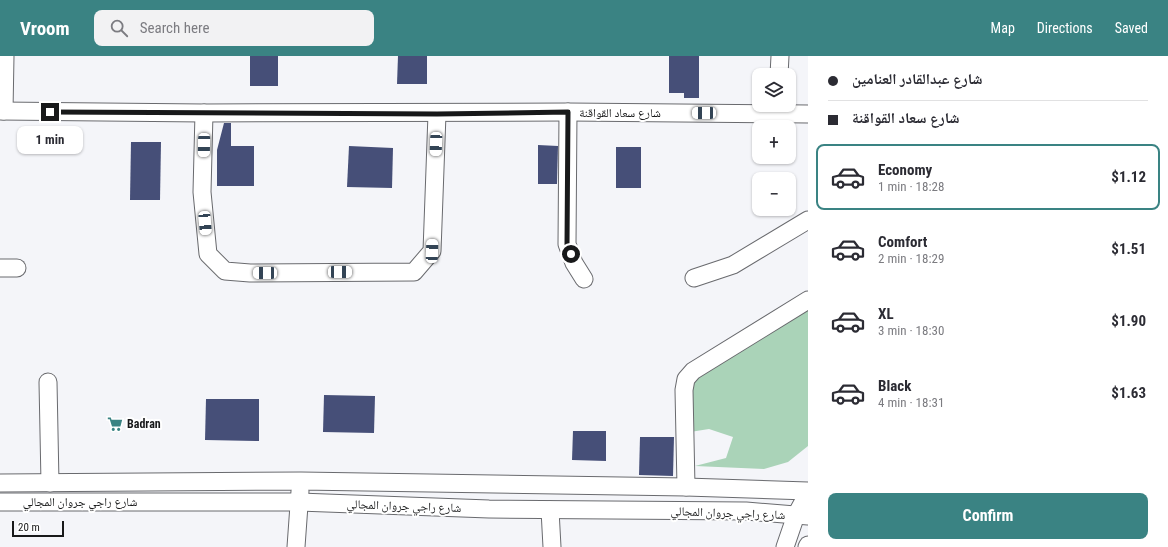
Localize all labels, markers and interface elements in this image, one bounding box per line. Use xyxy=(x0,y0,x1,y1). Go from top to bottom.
search box xyxy=(94,10,374,46)
text: Vroom xyxy=(20,17,70,40)
icon: search xyxy=(108,17,130,39)
text: Search here xyxy=(140,19,209,37)
text: Map xyxy=(991,20,1015,36)
text: Directions xyxy=(1037,20,1093,36)
text: Saved xyxy=(1115,20,1148,36)
map controls xyxy=(752,68,796,216)
button: layers xyxy=(752,68,796,112)
text: شارع عبدالقادر العنامين xyxy=(852,70,982,88)
route end xyxy=(41,103,59,121)
street label: شارع سعاد القواقنة xyxy=(579,106,661,121)
car xyxy=(692,107,716,119)
text: شارع سعاد القواقنة xyxy=(852,109,960,127)
button: + xyxy=(752,120,796,164)
callout: 1 min xyxy=(17,126,83,154)
text: 1 min xyxy=(36,132,64,147)
car xyxy=(430,132,442,156)
car xyxy=(198,133,210,157)
icon: car xyxy=(830,159,866,195)
text: Economy xyxy=(878,161,932,179)
text: $1.12 xyxy=(1111,168,1146,186)
button: − xyxy=(752,172,796,216)
text: 1 min · 18:28 xyxy=(878,179,944,194)
car xyxy=(198,211,212,235)
icon: car xyxy=(830,231,866,267)
text: Comfort xyxy=(878,233,927,251)
car xyxy=(426,239,438,263)
text: $1.51 xyxy=(1111,240,1146,258)
route start xyxy=(562,245,580,263)
text: 2 min · 18:29 xyxy=(878,251,944,266)
car xyxy=(328,266,352,278)
car xyxy=(253,267,277,279)
icon: car xyxy=(830,303,866,339)
text: XL xyxy=(878,305,894,323)
text: $1.90 xyxy=(1111,312,1146,330)
text: 3 min · 18:30 xyxy=(878,323,944,338)
icon: car xyxy=(830,375,866,411)
text: Black xyxy=(878,377,911,395)
text: $1.63 xyxy=(1111,384,1146,402)
text: 4 min · 18:31 xyxy=(878,395,944,410)
supermarket icon: Badran xyxy=(106,415,124,433)
place label: Badran xyxy=(127,417,161,431)
button: Confirm xyxy=(828,493,1148,539)
street label: شارع راجي جروان المجالي xyxy=(23,495,137,512)
street label: شارع راجي جروان المجالي xyxy=(346,497,462,518)
street label: شارع راجي جروان المجالي xyxy=(670,504,786,525)
scale bar xyxy=(12,519,64,538)
text: 20 m xyxy=(18,521,40,534)

